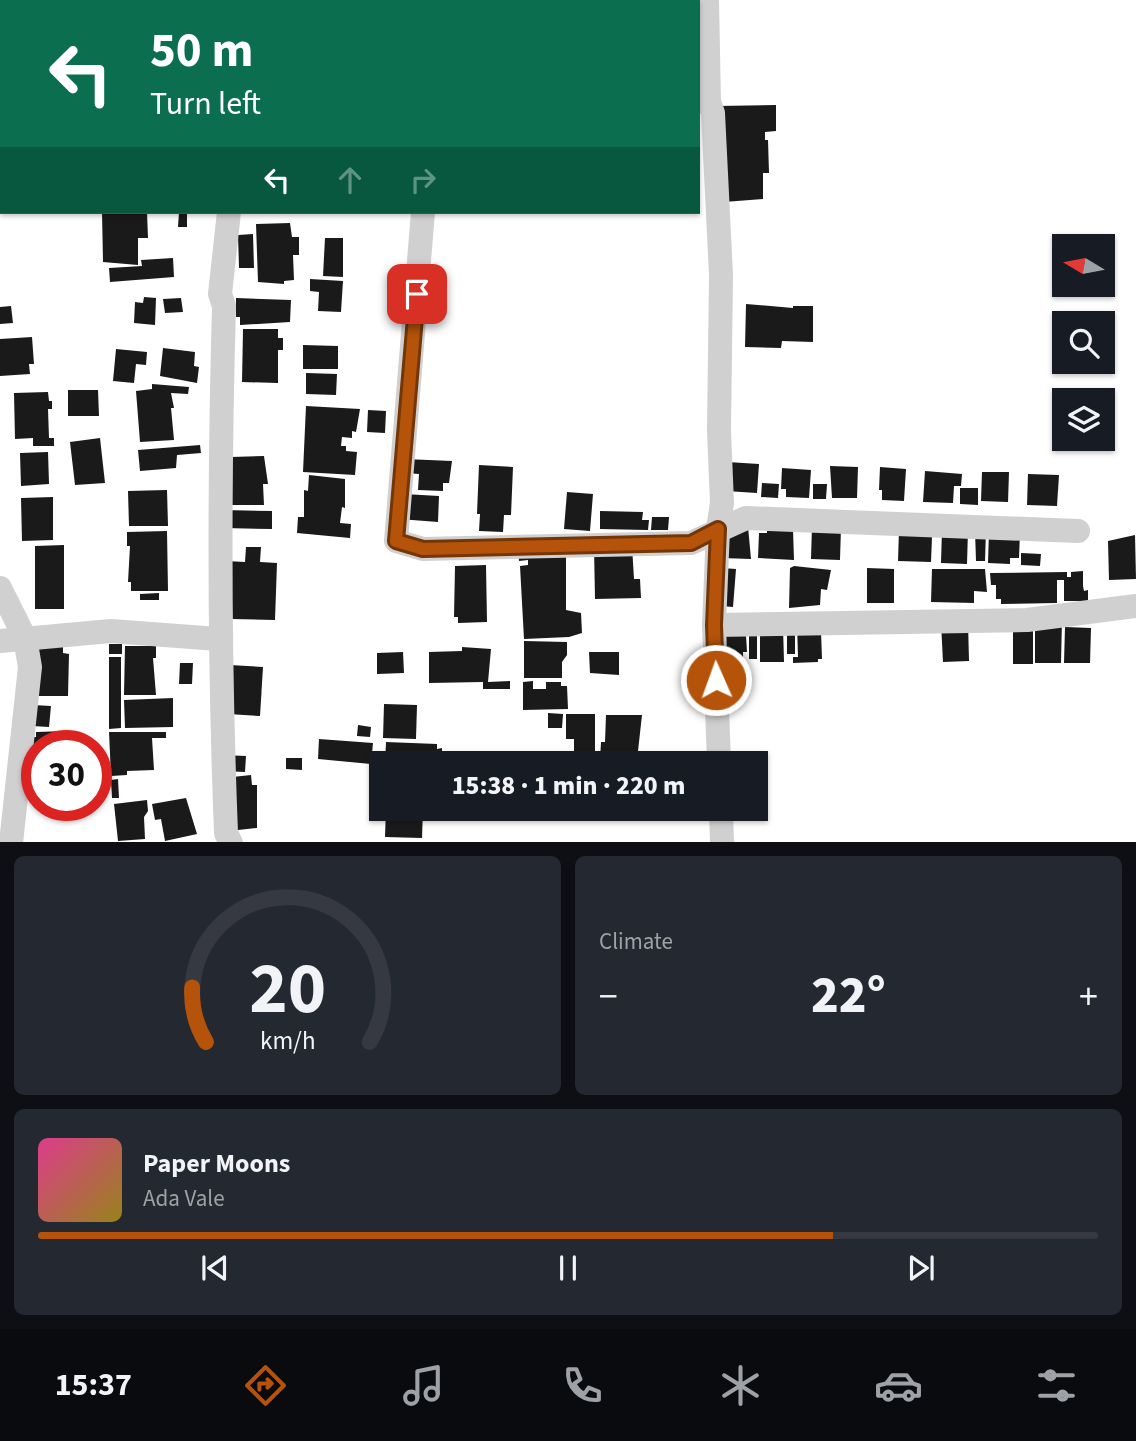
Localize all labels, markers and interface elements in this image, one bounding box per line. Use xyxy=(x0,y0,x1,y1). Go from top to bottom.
text: 50 m xyxy=(150,16,254,86)
icon: left xyxy=(35,28,126,119)
text: Turn left xyxy=(150,81,261,127)
icon: left xyxy=(258,161,296,199)
icon: ahead xyxy=(331,161,369,199)
icon: right xyxy=(404,161,442,199)
north arrow xyxy=(1052,234,1115,298)
map controls xyxy=(1052,234,1115,451)
pin xyxy=(387,264,447,324)
icon: arrive xyxy=(398,275,436,313)
button: search xyxy=(1052,311,1115,374)
button: layers xyxy=(1052,388,1115,451)
position arrow xyxy=(679,643,753,717)
speed limit sign: 30 xyxy=(21,730,112,821)
text: 15:38 · 1 min · 220 m xyxy=(452,767,685,804)
text: Climate xyxy=(599,925,673,958)
text: 20 xyxy=(249,937,326,1041)
text: 22° xyxy=(811,959,886,1033)
text: − xyxy=(599,970,618,1024)
text: + xyxy=(1079,970,1098,1024)
text: km/h xyxy=(260,1022,315,1058)
text: Paper Moons xyxy=(143,1145,290,1182)
text: Ada Vale xyxy=(143,1182,225,1215)
icon: previous xyxy=(196,1249,234,1287)
icon: pause xyxy=(549,1249,587,1287)
icon: next xyxy=(902,1249,940,1287)
icon: directions xyxy=(241,1361,290,1410)
icon: music xyxy=(399,1361,448,1410)
icon: phone xyxy=(558,1361,607,1410)
icon: climate xyxy=(716,1361,765,1410)
icon: car xyxy=(874,1361,923,1410)
icon: filters xyxy=(1032,1361,1081,1410)
text: 15:37 xyxy=(55,1362,132,1408)

